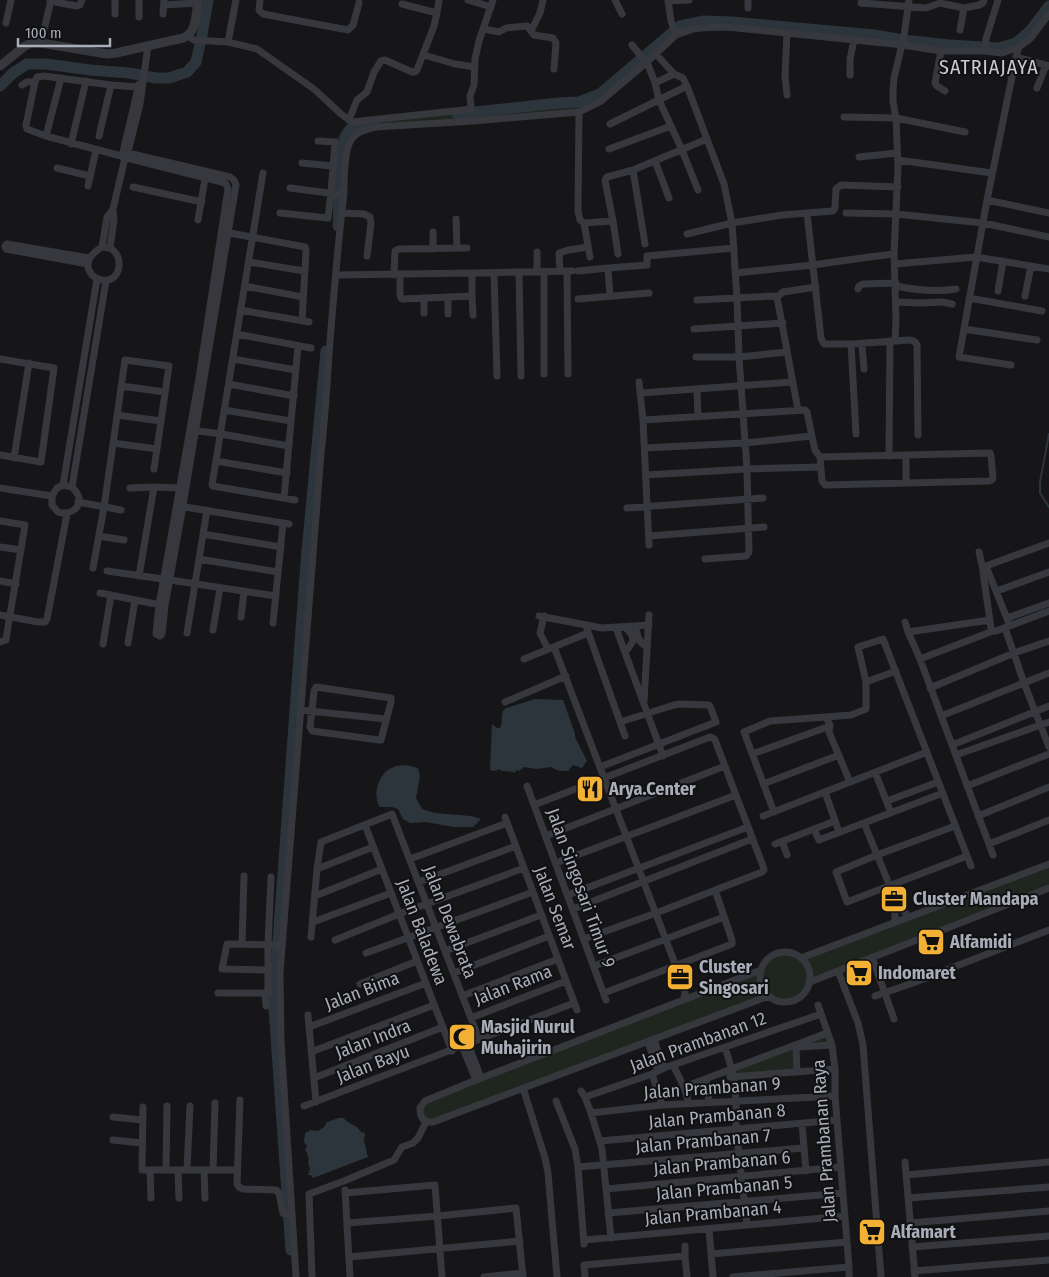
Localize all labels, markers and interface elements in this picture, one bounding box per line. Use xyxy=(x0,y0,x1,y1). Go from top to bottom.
scale bar xyxy=(18,15,110,47)
text: 100 m xyxy=(25,24,62,42)
district label: SATRIAJAYA xyxy=(939,55,1039,79)
restaurant icon: Arya.Center xyxy=(575,774,605,804)
place label: Arya.Center xyxy=(608,778,696,800)
street label: Jalan Singosari Timur 9 xyxy=(542,805,620,971)
street label: Jalan Dewabrata xyxy=(418,862,482,982)
street label: Jalan Semar xyxy=(529,863,581,953)
street label: Jalan Baladewa xyxy=(392,876,452,988)
office icon: Cluster Mandapa xyxy=(879,884,909,914)
place label: Cluster Mandapa xyxy=(913,888,1039,910)
supermarket icon: Alfamidi xyxy=(916,927,946,957)
place label: Alfamidi xyxy=(949,931,1012,953)
place label: Cluster Singosari xyxy=(699,956,769,999)
supermarket icon: Indomaret xyxy=(844,958,874,988)
street label: Jalan Rama xyxy=(471,960,555,1010)
office icon: Cluster Singosari xyxy=(665,962,695,992)
place label: Indomaret xyxy=(878,962,957,984)
street label: Jalan Bima xyxy=(322,967,402,1015)
street label: Jalan Prambanan 12 xyxy=(627,1007,769,1077)
street label: Jalan Indra xyxy=(332,1014,414,1063)
place label: Masjid Nurul Muhajirin xyxy=(481,1016,575,1059)
mosque icon: Masjid Nurul Muhajirin xyxy=(447,1022,477,1052)
street label: Jalan Bayu xyxy=(333,1040,413,1088)
street label: Jalan Prambanan Raya xyxy=(807,1059,841,1223)
street label: Jalan Prambanan 9 xyxy=(643,1072,781,1104)
street label: Jalan Prambanan 8 xyxy=(648,1099,786,1133)
street label: Jalan Prambanan 7 xyxy=(634,1124,772,1158)
street label: Jalan Prambanan 6 xyxy=(653,1146,791,1180)
street label: Jalan Prambanan 5 xyxy=(655,1171,793,1205)
street label: Jalan Prambanan 4 xyxy=(644,1196,783,1230)
supermarket icon: Alfamart xyxy=(857,1217,887,1247)
place label: Alfamart xyxy=(890,1221,956,1243)

